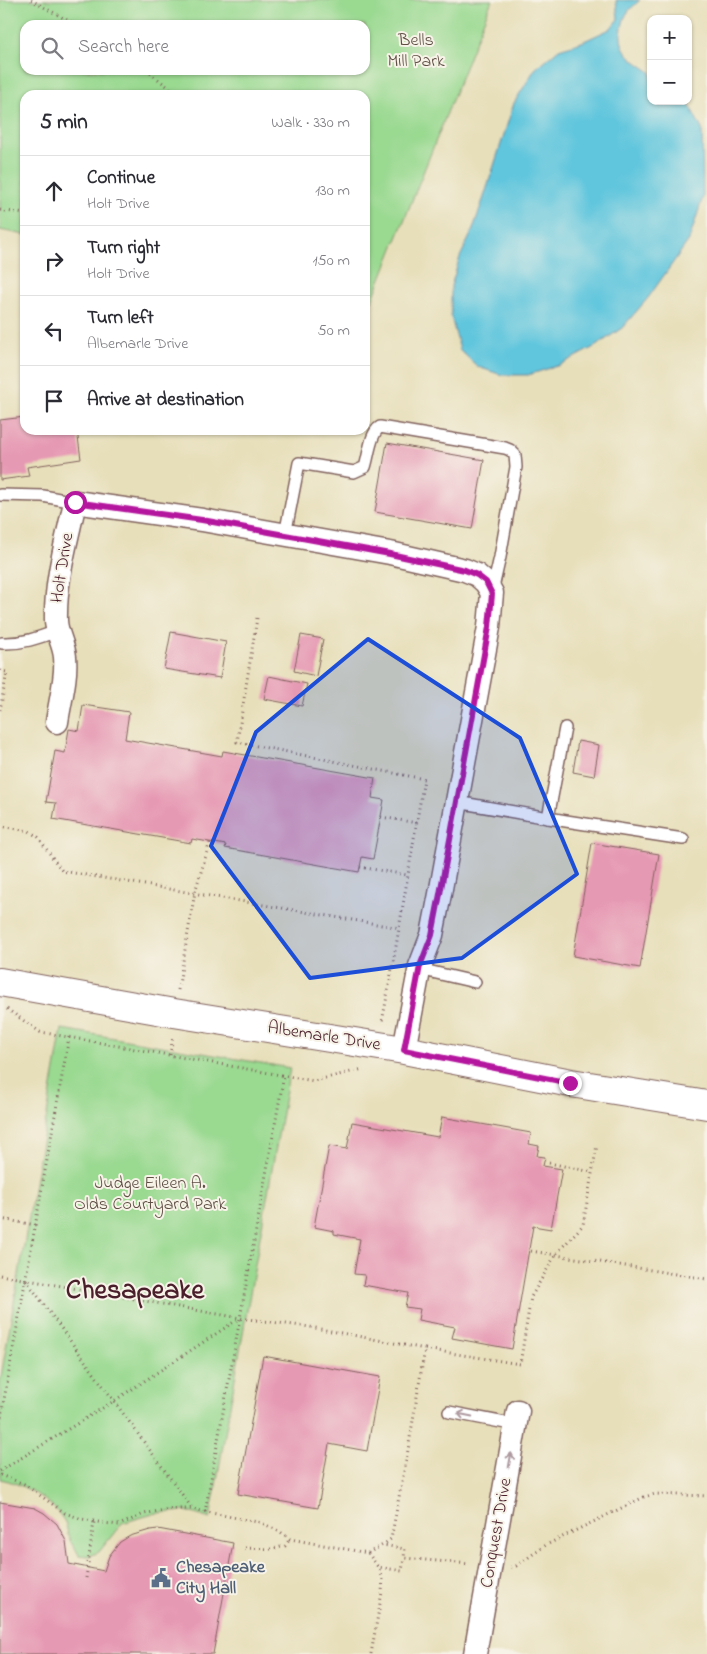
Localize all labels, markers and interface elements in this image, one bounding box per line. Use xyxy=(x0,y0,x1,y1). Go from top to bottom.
map controls xyxy=(647,15,692,105)
button: + xyxy=(647,15,692,60)
search box xyxy=(20,20,370,75)
park label: Bells Mill Park xyxy=(387,28,445,75)
icon: search xyxy=(38,34,66,62)
text: Search here xyxy=(78,34,169,61)
button: − xyxy=(647,60,692,105)
text: 5 min xyxy=(40,108,88,138)
text: Walk · 330 m xyxy=(271,111,350,135)
text: Continue xyxy=(87,165,155,192)
icon: ahead xyxy=(40,177,68,205)
text: 130 m xyxy=(315,179,350,203)
text: Holt Drive xyxy=(87,192,150,216)
text: Turn right xyxy=(87,235,160,262)
icon: right xyxy=(40,247,68,275)
text: 150 m xyxy=(312,249,350,273)
text: Holt Drive xyxy=(87,262,150,286)
text: Turn left xyxy=(87,305,154,332)
icon: left xyxy=(40,317,68,345)
text: 50 m xyxy=(318,319,350,343)
text: Albemarle Drive xyxy=(87,332,188,356)
icon: arrive xyxy=(40,387,68,415)
text: Arrive at destination xyxy=(87,387,244,414)
route start xyxy=(64,491,87,514)
street label: Holt Drive xyxy=(45,530,81,605)
street label: Albemarle Drive xyxy=(266,1015,383,1059)
route end xyxy=(559,1072,582,1095)
park label: Judge Eileen A. Olds Courtyard Park xyxy=(74,1171,226,1218)
district label: Chesapeake xyxy=(66,1271,206,1312)
one-way arrow xyxy=(457,1410,473,1420)
one-way arrow xyxy=(505,1452,515,1468)
street label: Conquest Drive xyxy=(475,1475,520,1590)
place label: Chesapeake City Hall xyxy=(176,1555,266,1603)
public building icon: Chesapeake City Hall xyxy=(150,1567,172,1589)

